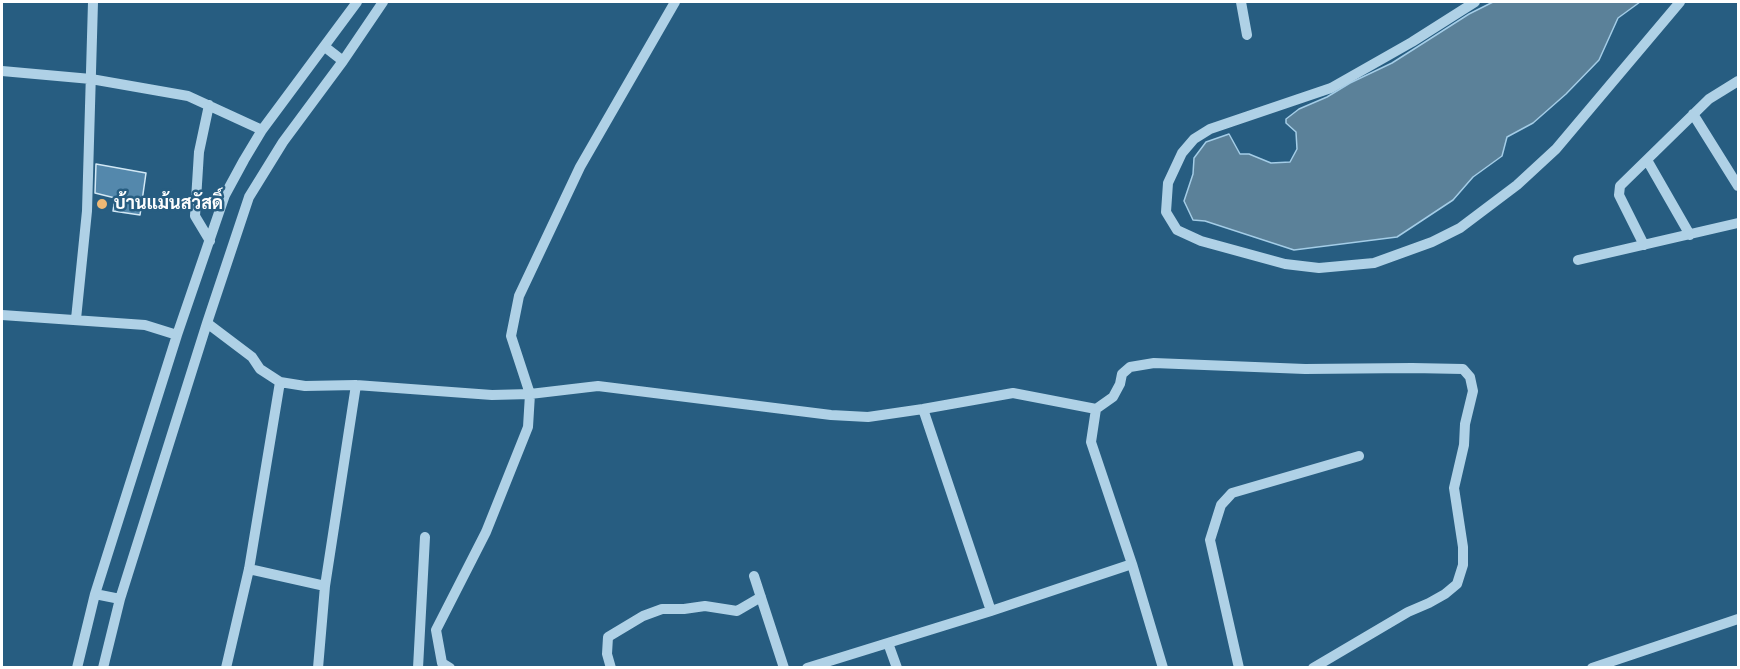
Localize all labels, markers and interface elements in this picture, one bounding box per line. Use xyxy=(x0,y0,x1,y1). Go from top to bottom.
place label: บ้านแม้นสวัสดิ์ xyxy=(114,193,223,215)
marker: บ้านแม้นสวัสดิ์ xyxy=(95,197,109,211)

